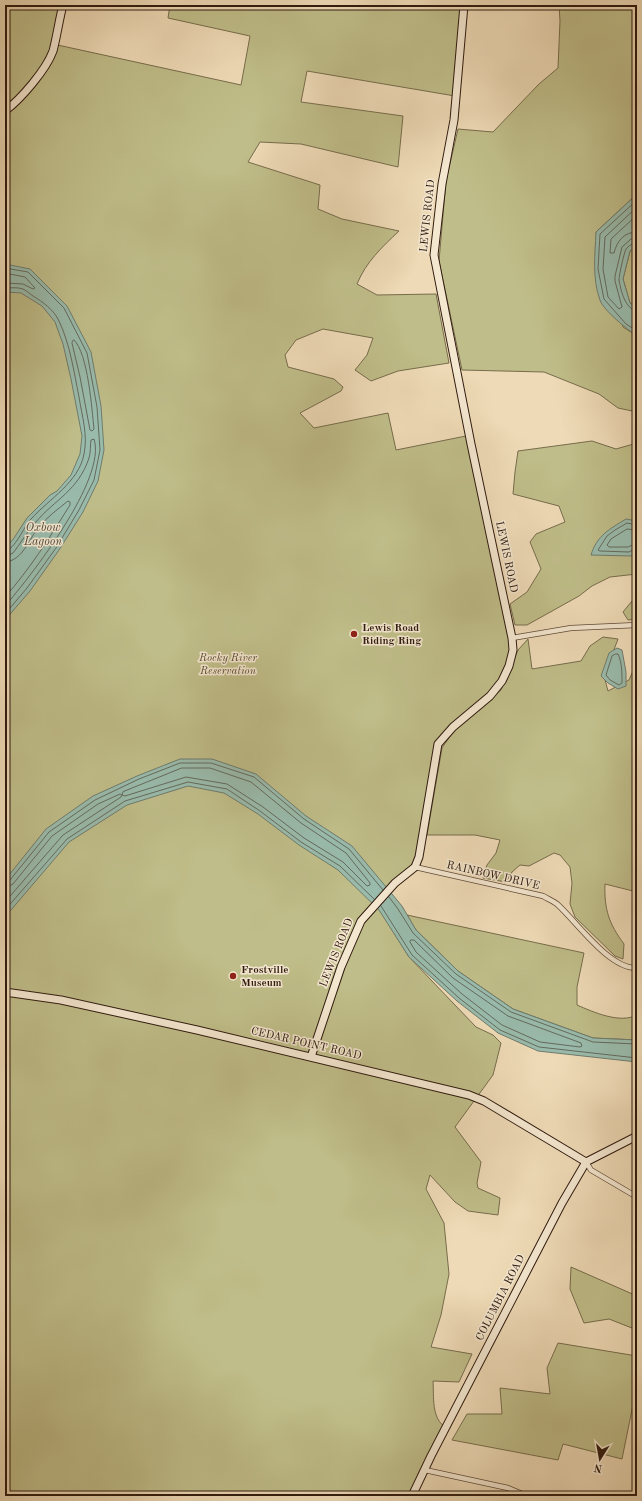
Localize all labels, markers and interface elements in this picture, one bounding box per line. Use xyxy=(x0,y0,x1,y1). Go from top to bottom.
street label: LEWIS ROAD xyxy=(419,179,437,253)
street label: LEWIS ROAD xyxy=(493,520,519,594)
water label: Oxbow Lagoon xyxy=(23,522,62,548)
place label: Lewis Road Riding Ring xyxy=(362,623,421,647)
marker: Lewis Road Riding Ring xyxy=(349,629,359,639)
park label: Rocky River Reservation xyxy=(198,653,257,677)
street label: RAINBOW DRIVE xyxy=(445,860,541,892)
street label: LEWIS ROAD xyxy=(318,917,356,989)
place label: Frostville Museum xyxy=(241,965,288,989)
marker: Frostville Museum xyxy=(228,971,238,981)
street label: CEDAR POINT ROAD xyxy=(250,1026,363,1062)
street label: COLUMBIA ROAD xyxy=(475,1253,528,1343)
north arrow xyxy=(580,1439,620,1479)
text: N xyxy=(593,1461,604,1474)

